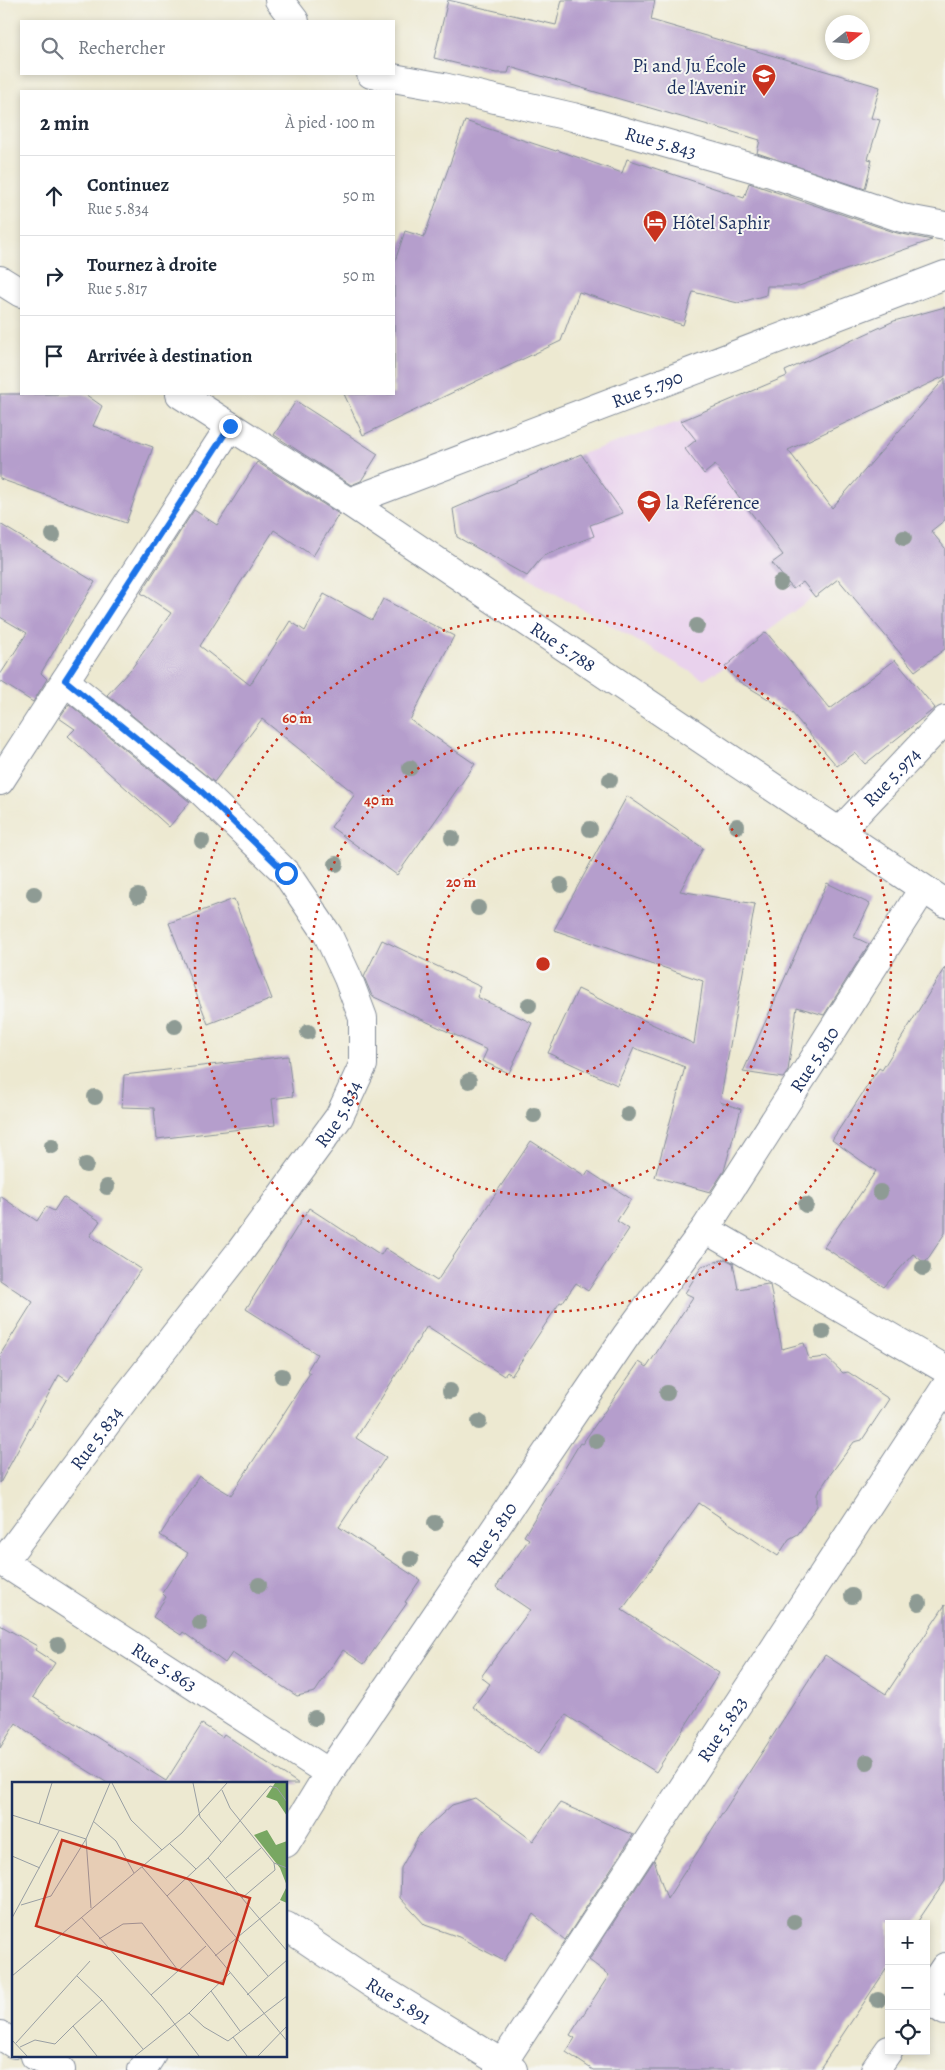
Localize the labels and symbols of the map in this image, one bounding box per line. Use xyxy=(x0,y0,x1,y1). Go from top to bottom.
north arrow xyxy=(825,15,870,60)
place label: Pi and Ju École de l'Avenir xyxy=(633,53,746,101)
school or university icon: Pi and Ju École de l'Avenir xyxy=(751,63,777,97)
street label: Rue 5.843 xyxy=(622,120,700,165)
hotel icon: Hôtel Saphir xyxy=(642,209,668,243)
place label: Hôtel Saphir xyxy=(672,210,770,236)
street label: Rue 5.790 xyxy=(608,364,687,415)
route end xyxy=(219,415,242,438)
school or university icon: la Reférence xyxy=(636,489,662,523)
place label: la Reférence xyxy=(666,490,760,516)
street label: Rue 5.788 xyxy=(525,616,601,679)
text: 60 m xyxy=(282,708,312,728)
street label: Rue 5.974 xyxy=(857,742,927,813)
text: 40 m xyxy=(364,790,394,810)
route start xyxy=(275,862,298,885)
text: 20 m xyxy=(446,872,476,892)
centre of rings xyxy=(534,955,552,973)
street label: Rue 5.810 xyxy=(784,1022,846,1097)
street label: Rue 5.834 xyxy=(309,1076,368,1153)
street label: Rue 5.834 xyxy=(64,1401,129,1476)
street label: Rue 5.810 xyxy=(461,1497,524,1572)
street label: Rue 5.863 xyxy=(126,1636,202,1698)
street label: Rue 5.823 xyxy=(691,1691,754,1767)
inset map xyxy=(12,1782,288,2058)
street label: Rue 5.891 xyxy=(361,1971,436,2031)

